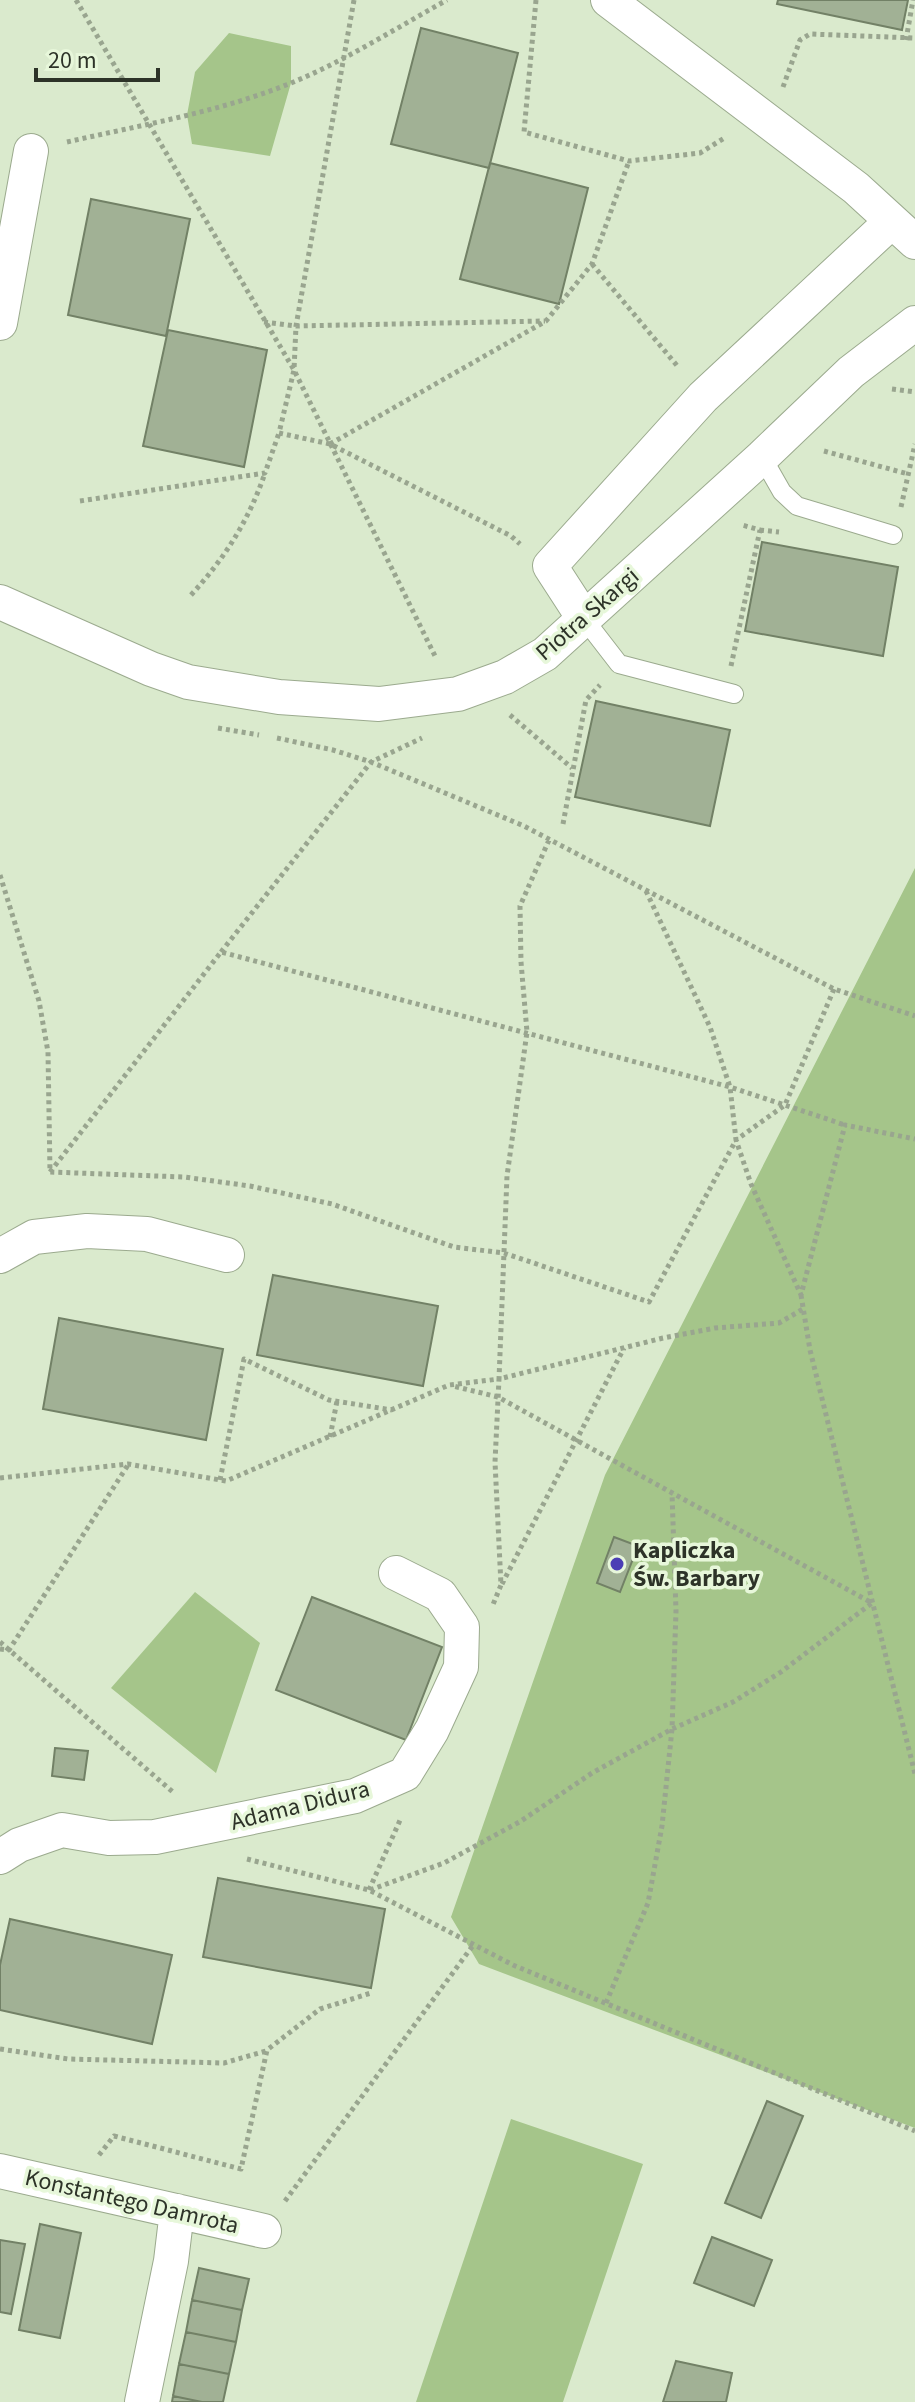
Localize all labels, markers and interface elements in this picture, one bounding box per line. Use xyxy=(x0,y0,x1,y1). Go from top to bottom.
scale bar xyxy=(36,32,158,82)
text: 20 m xyxy=(48,43,97,78)
street label: Piotra Skargi xyxy=(528,559,647,669)
place label: Kapliczka Św. Barbary xyxy=(633,1533,761,1596)
marker: Kapliczka Św. Barbary xyxy=(608,1555,626,1573)
street label: Adama Didura xyxy=(227,1771,373,1840)
street label: Konstantego Damrota xyxy=(22,2160,242,2243)

